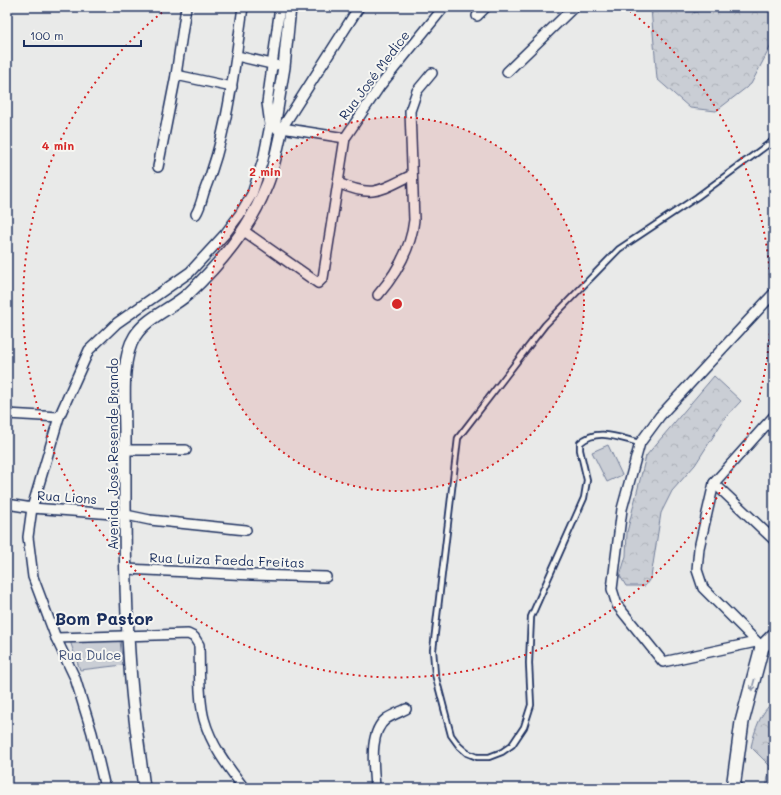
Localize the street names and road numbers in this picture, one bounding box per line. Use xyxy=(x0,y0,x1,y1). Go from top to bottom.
street label: Rua José Medice xyxy=(334,27,413,123)
street label: Avenida José Resende Brando xyxy=(104,358,121,550)
street label: Rua Lions xyxy=(37,486,97,507)
street label: Rua Luiza Faeda Freitas xyxy=(149,548,305,571)

